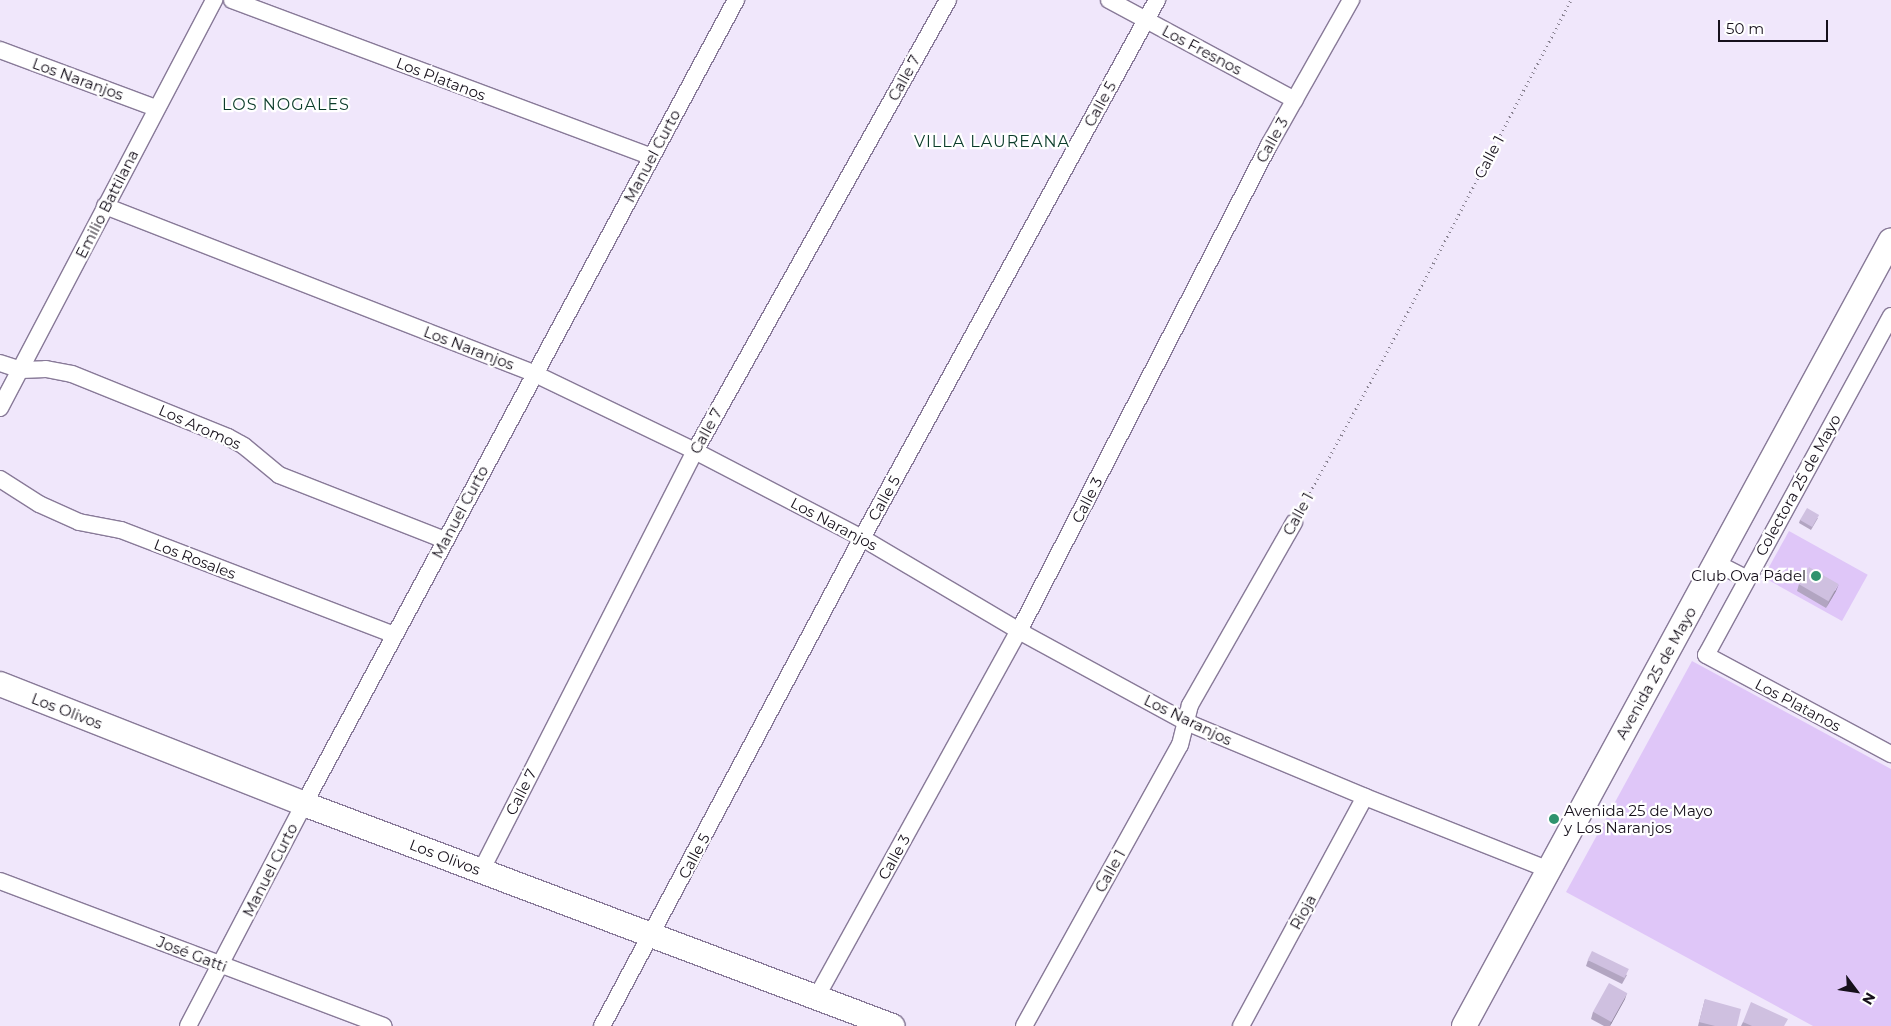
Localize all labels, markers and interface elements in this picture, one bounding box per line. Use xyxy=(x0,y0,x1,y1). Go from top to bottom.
scale bar xyxy=(1721,10,1831,42)
text: 50 m xyxy=(1726,19,1764,38)
street label: Los Fresnos xyxy=(1159,21,1245,79)
street label: Calle 7 xyxy=(884,52,924,104)
street label: Los Naranjos xyxy=(30,54,126,104)
street label: Los Platanos xyxy=(394,54,488,104)
street label: Calle 5 xyxy=(1080,78,1120,130)
district label: LOS NOGALES xyxy=(221,95,351,115)
street label: Manuel Curto xyxy=(620,107,684,205)
street label: Calle 3 xyxy=(1252,114,1292,166)
district label: VILLA LAUREANA xyxy=(912,132,1072,152)
street label: Calle 1 xyxy=(1470,133,1508,181)
street label: Emilio Battilana xyxy=(72,147,142,261)
street label: Los Naranjos xyxy=(421,322,517,374)
street label: Los Aromos xyxy=(156,401,244,453)
street label: Calle 7 xyxy=(686,405,726,457)
street label: Colectora 25 de Mayo xyxy=(1752,411,1844,559)
street label: Manuel Curto xyxy=(428,463,492,561)
street label: Calle 5 xyxy=(864,472,904,524)
street label: Calle 3 xyxy=(1068,474,1106,526)
street label: Calle 1 xyxy=(1279,490,1317,538)
street label: Los Naranjos xyxy=(788,494,880,554)
street label: Los Rosales xyxy=(152,535,238,583)
place label: Club Ova Pádel xyxy=(1691,567,1806,585)
marker: Club Ova Pádel xyxy=(1810,570,1822,582)
street label: Avenida 25 de Mayo xyxy=(1612,604,1700,742)
street label: Los Platanos xyxy=(1752,675,1844,735)
street label: Los Olivos xyxy=(29,689,105,733)
street label: Los Naranjos xyxy=(1141,691,1235,749)
street label: Calle 7 xyxy=(502,766,540,818)
place label: Avenida 25 de Mayo y Los Naranjos xyxy=(1564,801,1713,836)
marker: Avenida 25 de Mayo y Los Naranjos xyxy=(1548,813,1560,825)
street label: Manuel Curto xyxy=(239,820,301,920)
street label: Calle 5 xyxy=(675,830,713,882)
street label: Calle 3 xyxy=(874,831,914,883)
street label: Los Olivos xyxy=(407,835,483,879)
street label: Calle 1 xyxy=(1091,847,1129,895)
street label: Rioja xyxy=(1286,891,1320,933)
street label: José Gatti xyxy=(154,932,230,976)
north arrow xyxy=(1831,966,1881,1016)
text: N xyxy=(1858,989,1879,1008)

